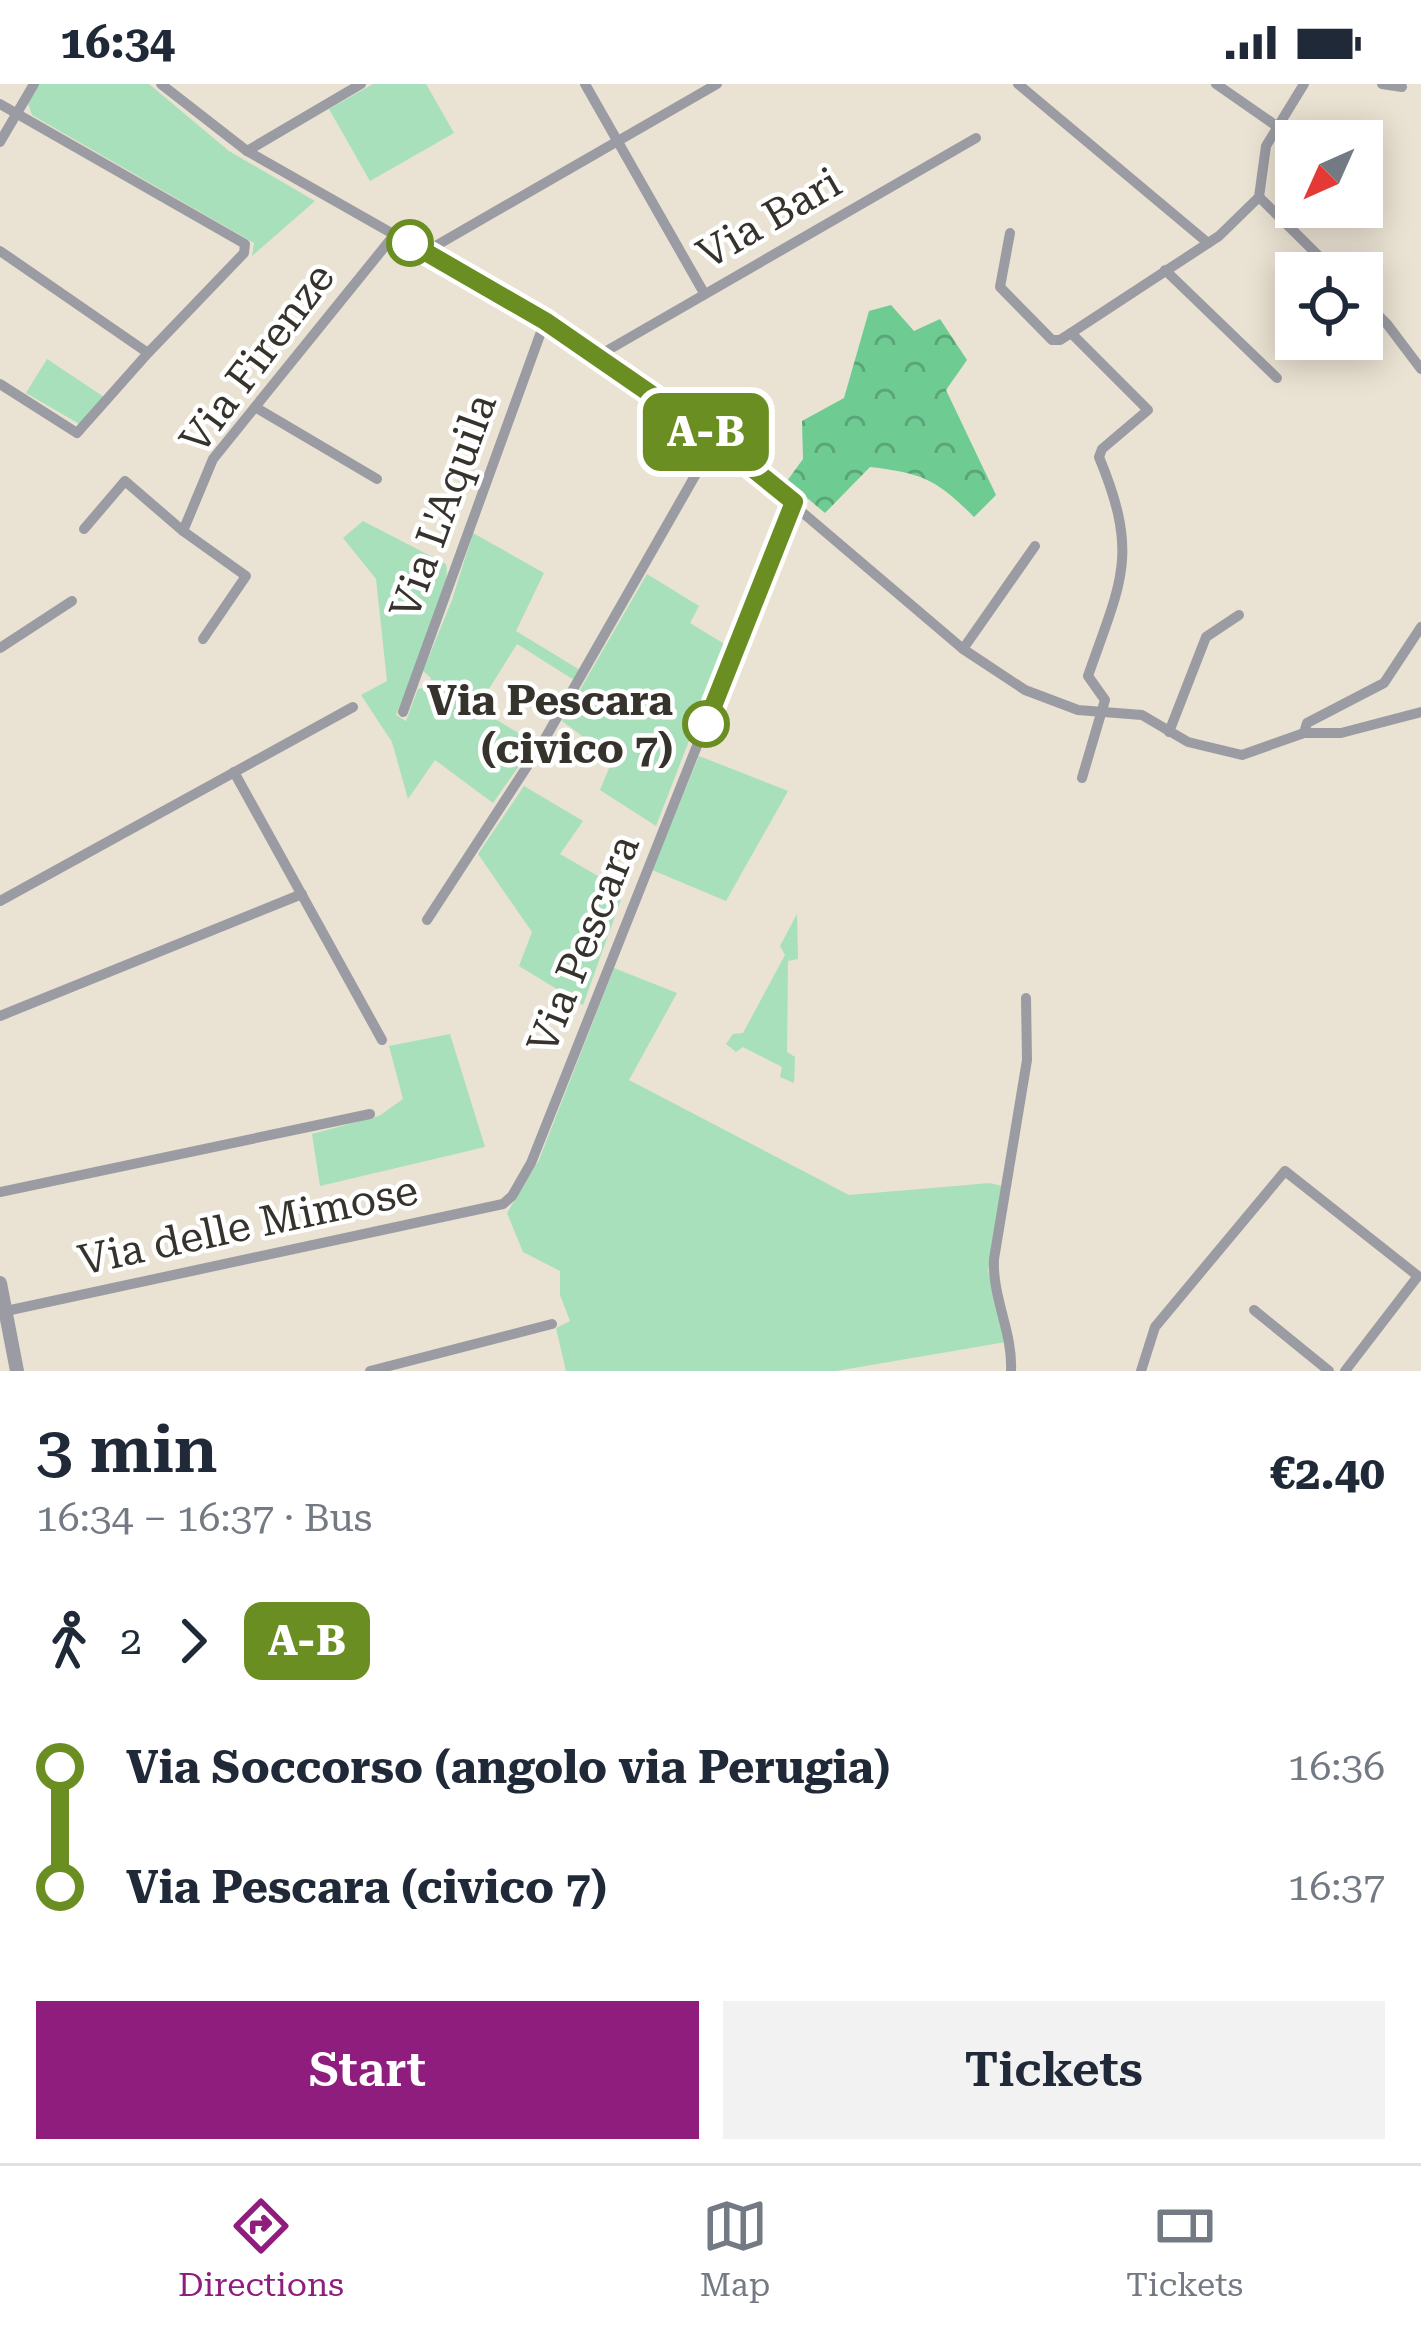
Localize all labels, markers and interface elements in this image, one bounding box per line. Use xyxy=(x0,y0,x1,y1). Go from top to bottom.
text: 16:34 xyxy=(60,16,175,69)
north arrow xyxy=(1275,120,1383,228)
map controls xyxy=(1275,120,1383,360)
street label: Via Bari xyxy=(689,157,849,279)
unlabelled marker xyxy=(388,221,432,265)
button: locate xyxy=(1275,252,1383,360)
street label: Via Firenze xyxy=(170,254,344,462)
street label: Via L'Aquila xyxy=(380,387,506,625)
line badge: A-B xyxy=(637,393,775,471)
text: A-B xyxy=(667,407,745,456)
place label: Via Pescara (civico 7) xyxy=(427,676,673,773)
marker: Via Pescara (civico 7) xyxy=(684,702,728,746)
street label: Via Pescara xyxy=(517,828,649,1060)
street label: Via delle Mimose xyxy=(74,1165,422,1285)
text: 3 min xyxy=(36,1411,218,1488)
text: €2.40 xyxy=(1270,1447,1385,1500)
text: 16:34 – 16:37 · Bus xyxy=(36,1495,372,1541)
icon: walk xyxy=(36,1608,102,1674)
icon: forward xyxy=(160,1608,226,1674)
text: A-B xyxy=(268,1616,346,1665)
text: 2 xyxy=(120,1618,142,1664)
text: Via Soccorso (angolo via Perugia) xyxy=(126,1741,890,1794)
text: 16:36 xyxy=(1288,1744,1385,1790)
text: Via Pescara (civico 7) xyxy=(126,1861,607,1914)
text: 16:37 xyxy=(1288,1864,1385,1910)
button: Start xyxy=(36,2001,699,2139)
button: Tickets xyxy=(723,2001,1385,2139)
tab: Directions xyxy=(178,2193,344,2304)
tab: Map xyxy=(700,2193,770,2304)
tab: Tickets xyxy=(1126,2193,1243,2304)

